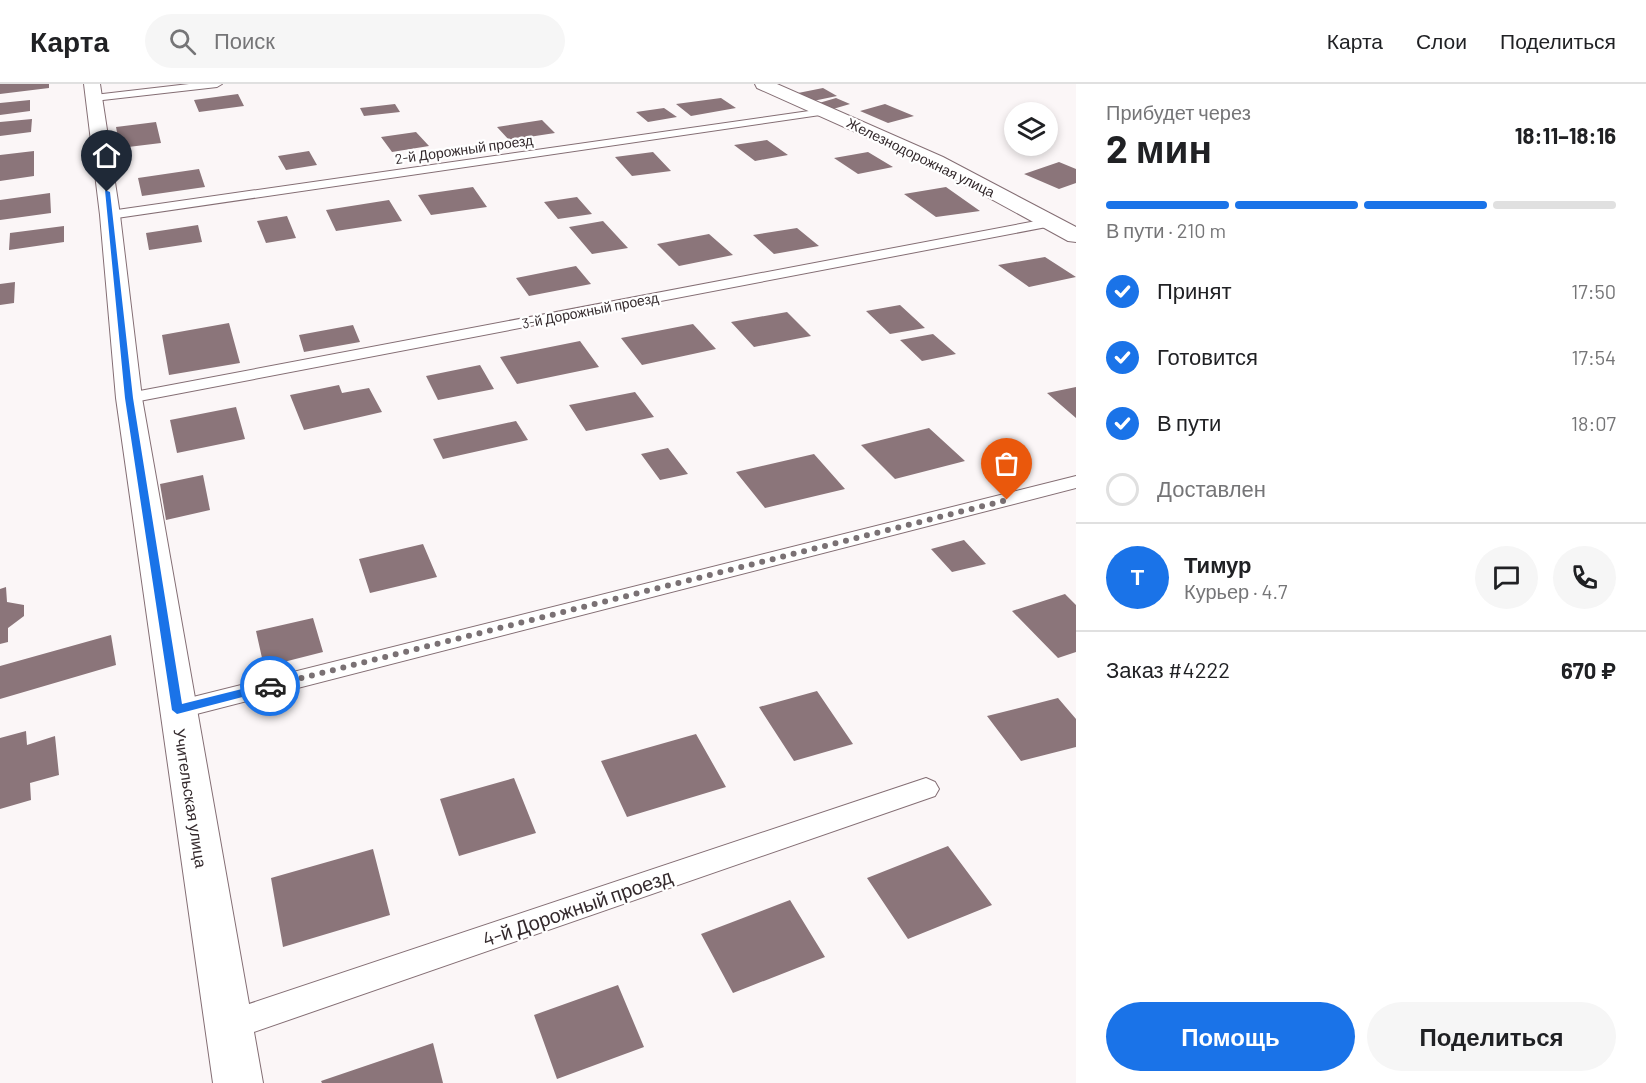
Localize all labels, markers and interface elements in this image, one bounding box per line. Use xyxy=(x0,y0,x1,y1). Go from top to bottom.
search box xyxy=(145,14,565,68)
text: Карта xyxy=(30,24,109,58)
icon: search xyxy=(166,25,199,58)
text: Поиск xyxy=(214,27,275,53)
text: Карта xyxy=(1327,28,1383,53)
text: Слои xyxy=(1416,28,1467,53)
text: Поделиться xyxy=(1500,28,1616,53)
text: Прибудет через xyxy=(1106,100,1251,124)
map controls xyxy=(1004,102,1058,156)
button: layers xyxy=(1004,102,1058,156)
street label: Железнодорожная улица xyxy=(844,114,998,200)
text: 18:11–18:16 xyxy=(1515,122,1616,148)
text: 2 мин xyxy=(1106,124,1212,171)
pin xyxy=(81,130,132,192)
street label: 2-й Дорожный проезд xyxy=(394,131,534,167)
icon: home xyxy=(90,139,123,172)
text: В пути · 210 m xyxy=(1106,218,1226,242)
icon: check xyxy=(1106,275,1139,308)
text: Принят xyxy=(1157,277,1231,303)
text: 17:50 xyxy=(1571,279,1616,303)
street label: 3-й Дорожный проезд xyxy=(520,288,660,332)
icon: check xyxy=(1106,341,1139,374)
text: Готовится xyxy=(1157,343,1258,369)
text: 17:54 xyxy=(1571,345,1616,369)
icon: check xyxy=(1106,407,1139,440)
text: В пути xyxy=(1157,409,1221,435)
text: 18:07 xyxy=(1571,411,1616,435)
pin xyxy=(981,438,1032,500)
icon: bag xyxy=(990,447,1023,480)
text: Доставлен xyxy=(1157,475,1266,501)
button: chat xyxy=(1475,546,1538,609)
button: phone xyxy=(1553,546,1616,609)
text: Тимур xyxy=(1184,551,1252,577)
text: Т xyxy=(1131,563,1144,589)
text: Курьер · 4.7 xyxy=(1184,579,1287,603)
courier xyxy=(240,656,300,716)
text: Заказ #4222 xyxy=(1106,656,1230,682)
text: 670 ₽ xyxy=(1561,657,1616,683)
icon: car xyxy=(254,670,287,703)
street label: Учительская улица xyxy=(171,727,211,869)
street label: 4-й Дорожный проезд xyxy=(479,863,675,951)
button: Помощь xyxy=(1106,1002,1355,1071)
button: Поделиться xyxy=(1367,1002,1616,1071)

